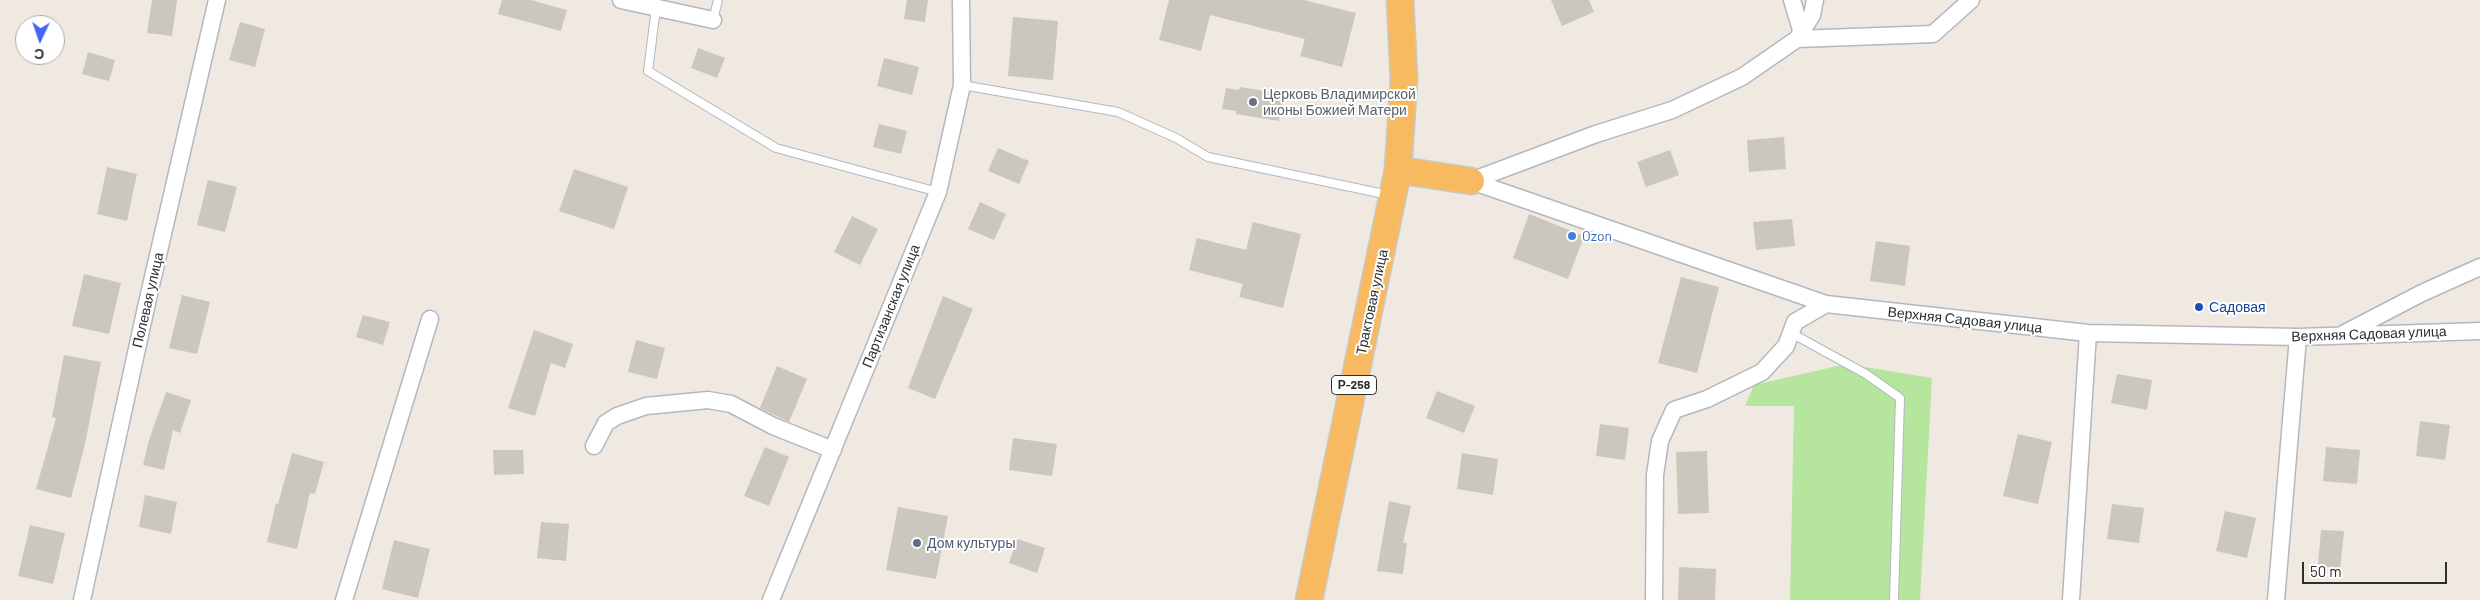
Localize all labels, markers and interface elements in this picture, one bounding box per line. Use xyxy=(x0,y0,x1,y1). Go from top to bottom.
north arrow xyxy=(15,15,65,65)
text: С xyxy=(34,46,45,63)
place label: Церковь Владимирской иконы Божией Матери xyxy=(1263,86,1416,118)
marker: Церковь Владимирской иконы Божией Матери xyxy=(1247,96,1259,108)
place label: Ozon xyxy=(1582,228,1612,244)
marker: Ozon xyxy=(1566,230,1578,242)
street label: Партизанская улица xyxy=(859,242,923,370)
street label: Трактовая улица xyxy=(1353,248,1391,356)
street label: Полевая улица xyxy=(129,251,167,349)
place label: Садовая xyxy=(2209,299,2266,315)
marker: Садовая xyxy=(2193,301,2205,313)
street label: Верхняя Садовая улица xyxy=(1887,304,2043,336)
street label: Верхняя Садовая улица xyxy=(2291,323,2447,345)
road number: Р-258 xyxy=(1332,376,1376,394)
place label: Дом культуры xyxy=(927,535,1015,551)
marker: Дом культуры xyxy=(911,537,923,549)
scale bar xyxy=(2305,552,2450,584)
text: 50 m xyxy=(2310,562,2342,580)

